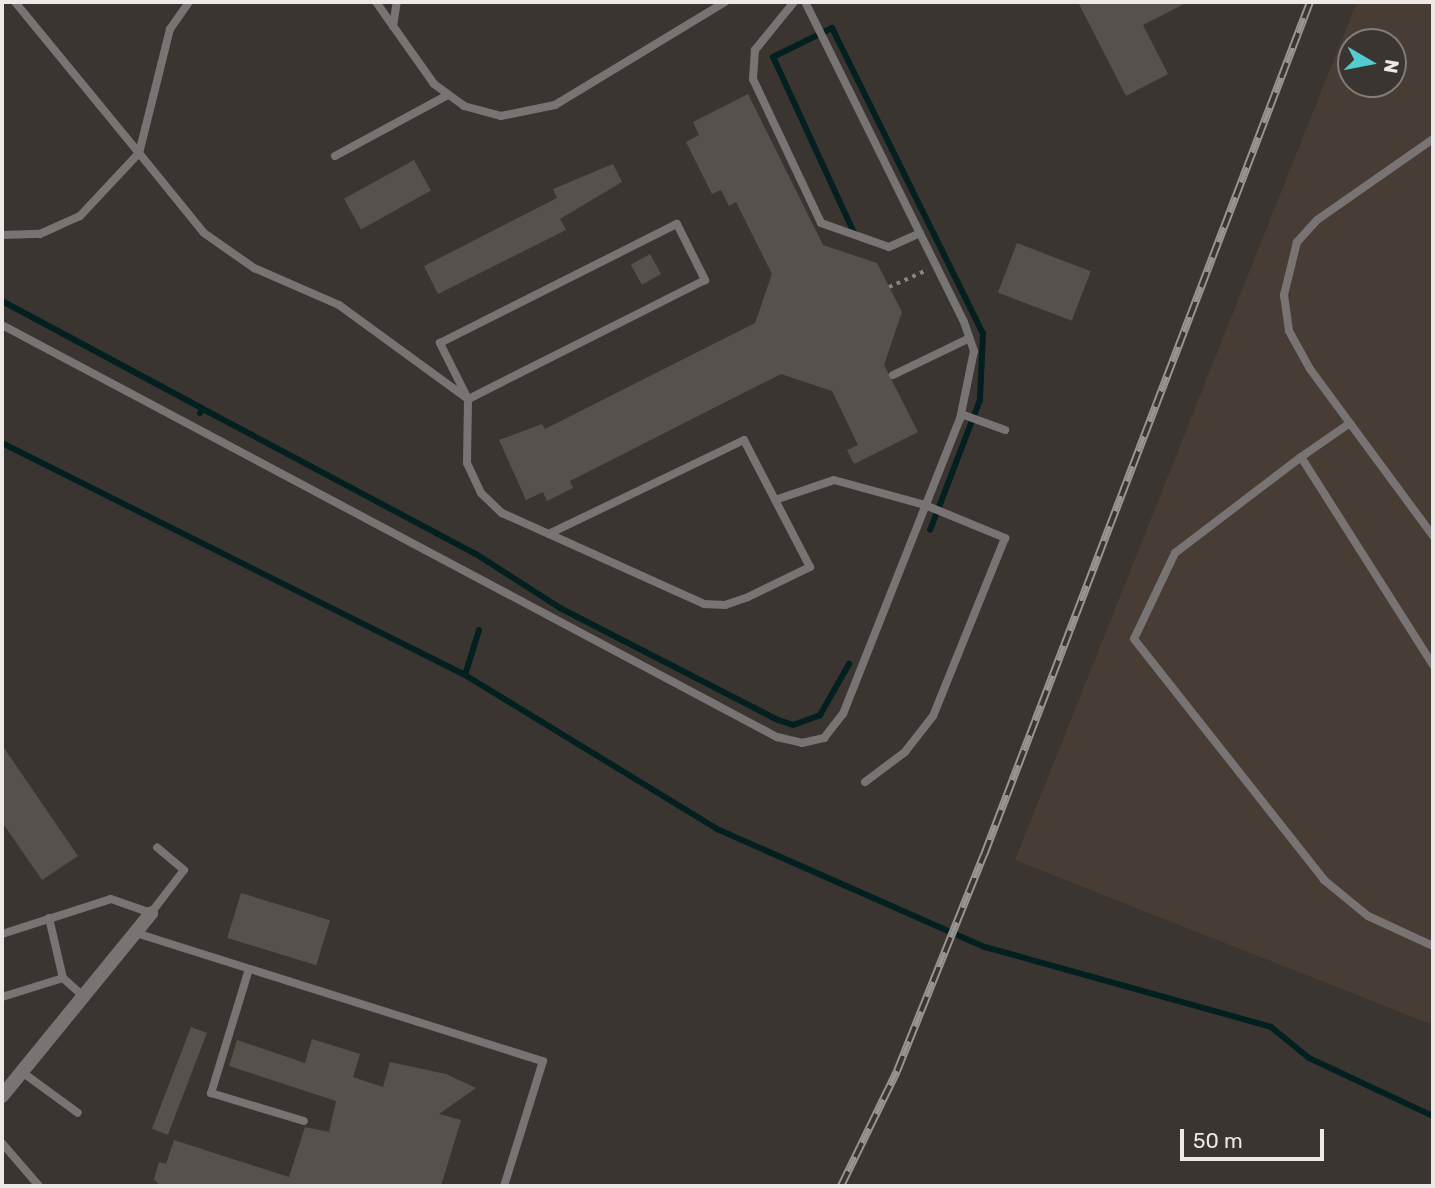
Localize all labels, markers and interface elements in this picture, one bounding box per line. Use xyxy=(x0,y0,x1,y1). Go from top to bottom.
north arrow xyxy=(1337,28,1407,98)
text: N xyxy=(1379,58,1404,75)
scale bar xyxy=(1183,1114,1326,1158)
text: 50 m xyxy=(1193,1128,1243,1153)

